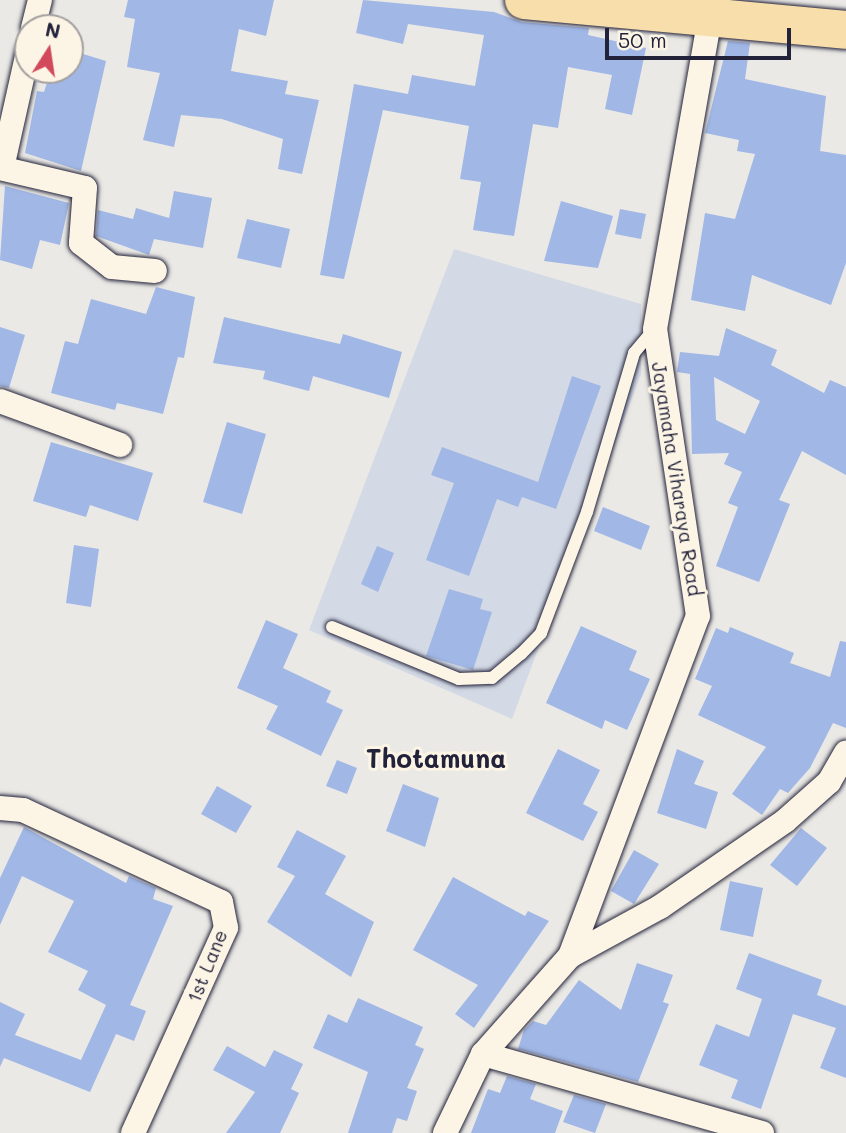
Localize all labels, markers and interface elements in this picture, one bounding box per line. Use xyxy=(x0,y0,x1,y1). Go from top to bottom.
north arrow xyxy=(14,14,84,84)
scale bar xyxy=(608,14,794,58)
text: N xyxy=(43,16,63,44)
text: 50 m xyxy=(618,26,667,53)
street label: Jayamaha Viharaya Road xyxy=(647,360,707,598)
district label: Thotamuna xyxy=(366,743,506,775)
street label: 1st Lane xyxy=(182,926,232,1006)

